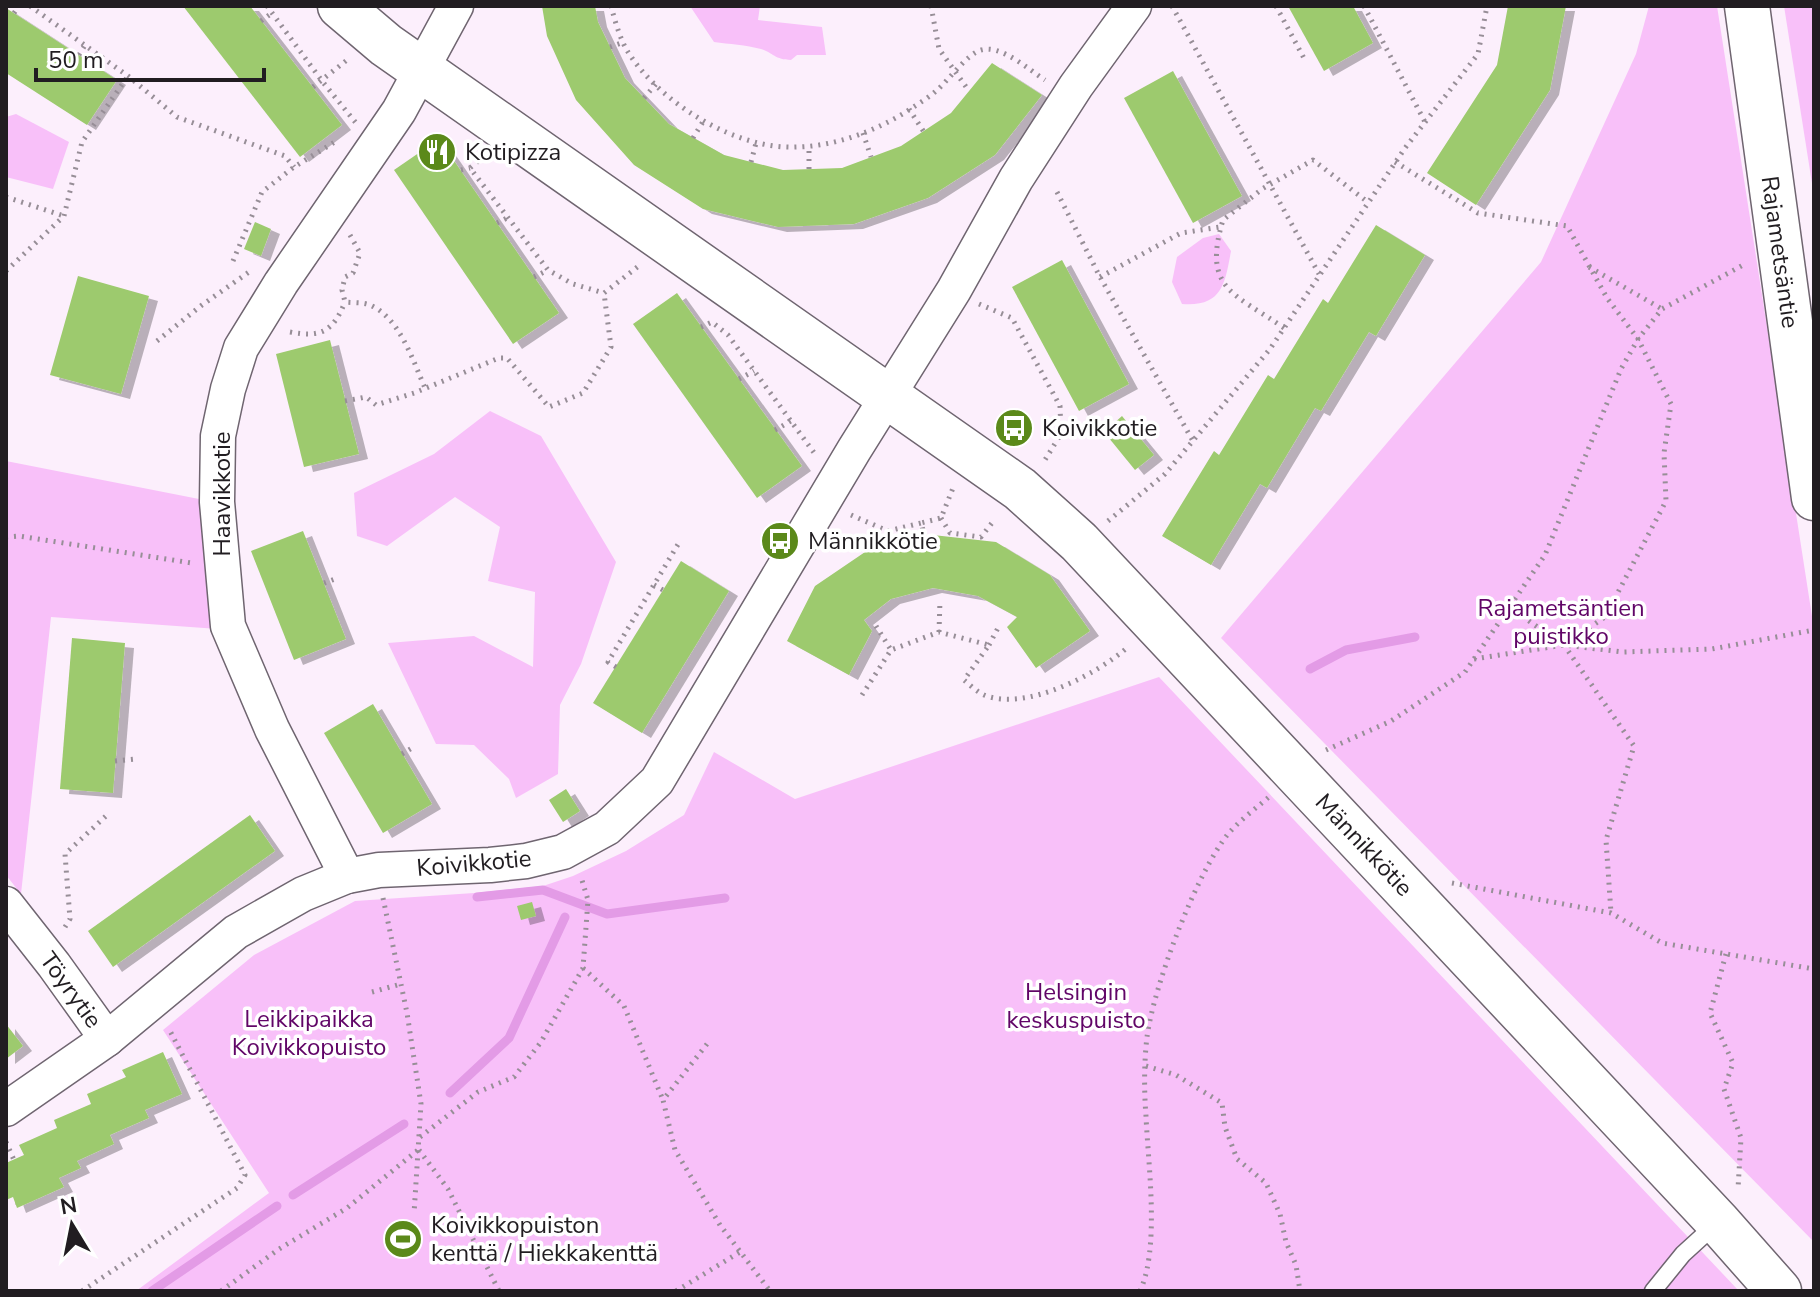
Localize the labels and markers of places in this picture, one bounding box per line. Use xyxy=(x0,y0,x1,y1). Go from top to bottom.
restaurant icon: Kotipizza xyxy=(416,131,458,173)
place label: Kotipizza xyxy=(465,136,561,168)
bus stop icon: Koivikkotie xyxy=(993,407,1035,449)
place label: Koivikkotie xyxy=(1042,412,1157,444)
bus stop icon: Männikkötie xyxy=(759,520,801,562)
place label: Männikkötie xyxy=(808,525,938,557)
place label: Koivikkopuiston kenttä / Hiekkakenttä xyxy=(431,1209,658,1269)
sports icon: Koivikkopuiston kenttä / Hiekkakenttä xyxy=(382,1218,424,1260)

